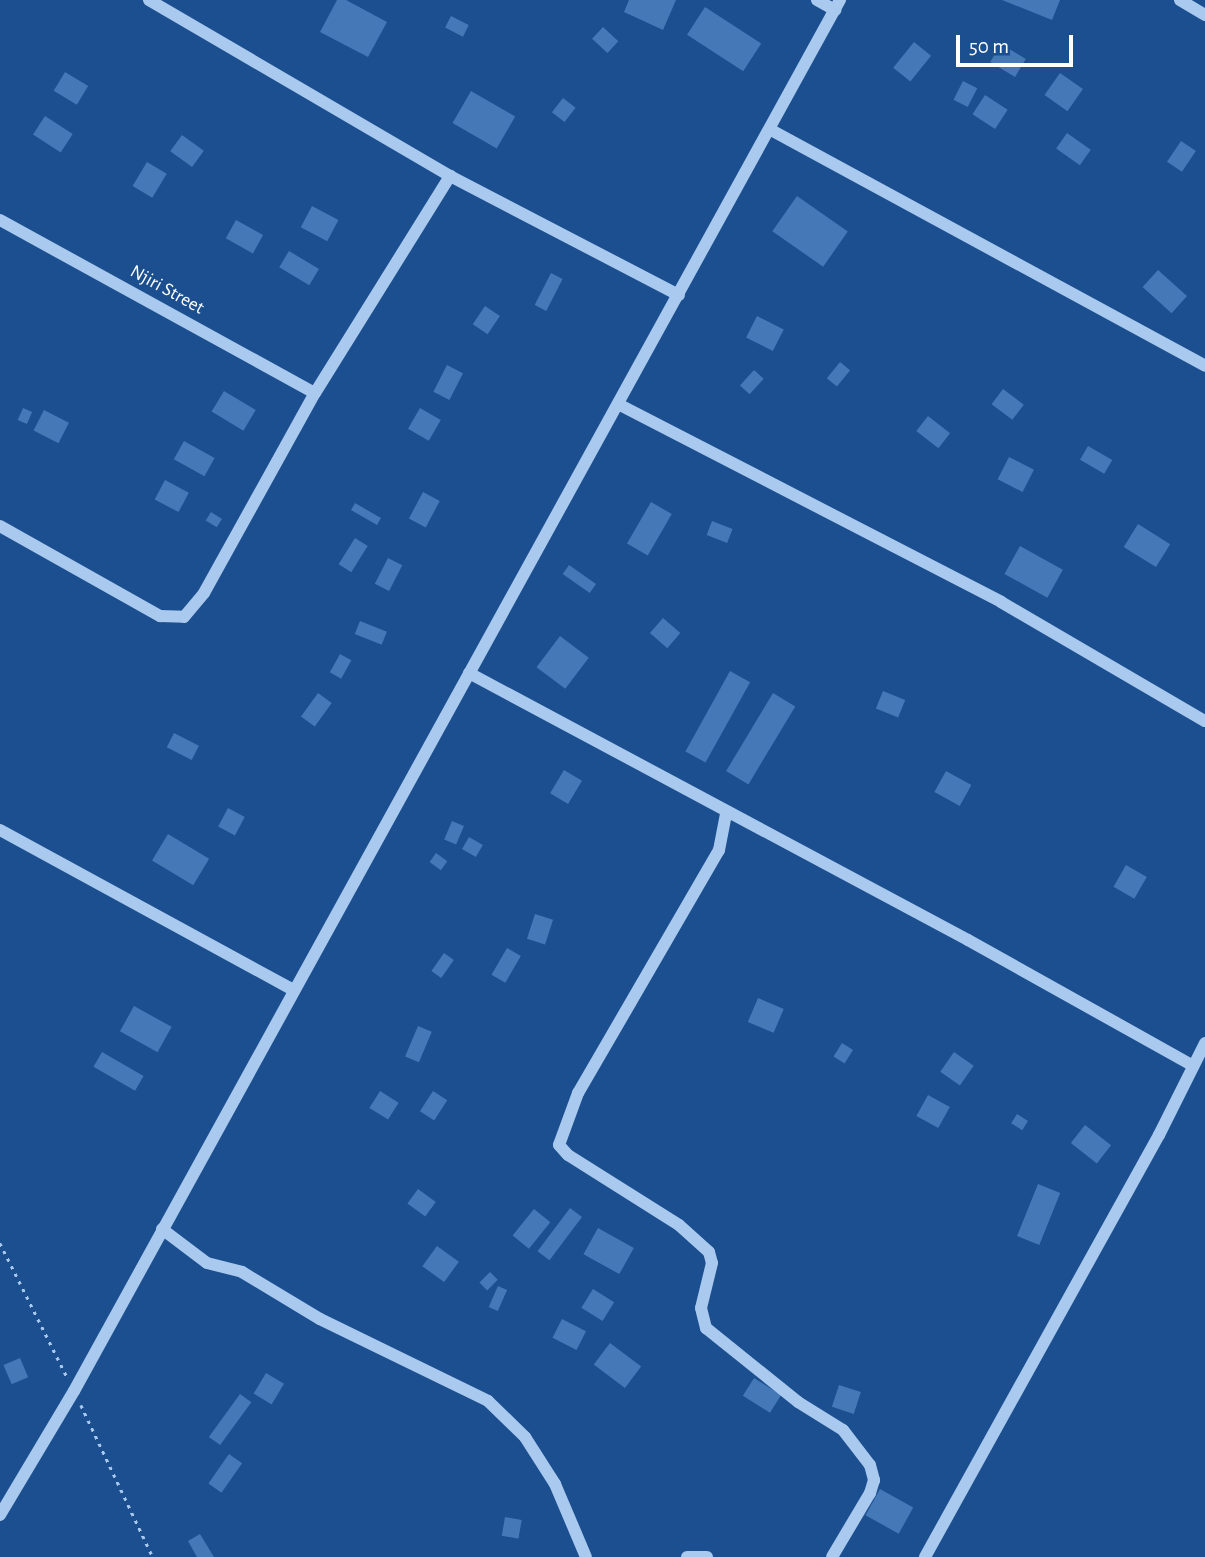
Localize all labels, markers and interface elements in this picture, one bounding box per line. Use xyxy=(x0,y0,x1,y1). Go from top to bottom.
scale bar xyxy=(960,21,1077,65)
text: 50 m xyxy=(969,36,1009,57)
street label: Njiri Street xyxy=(126,260,208,320)

